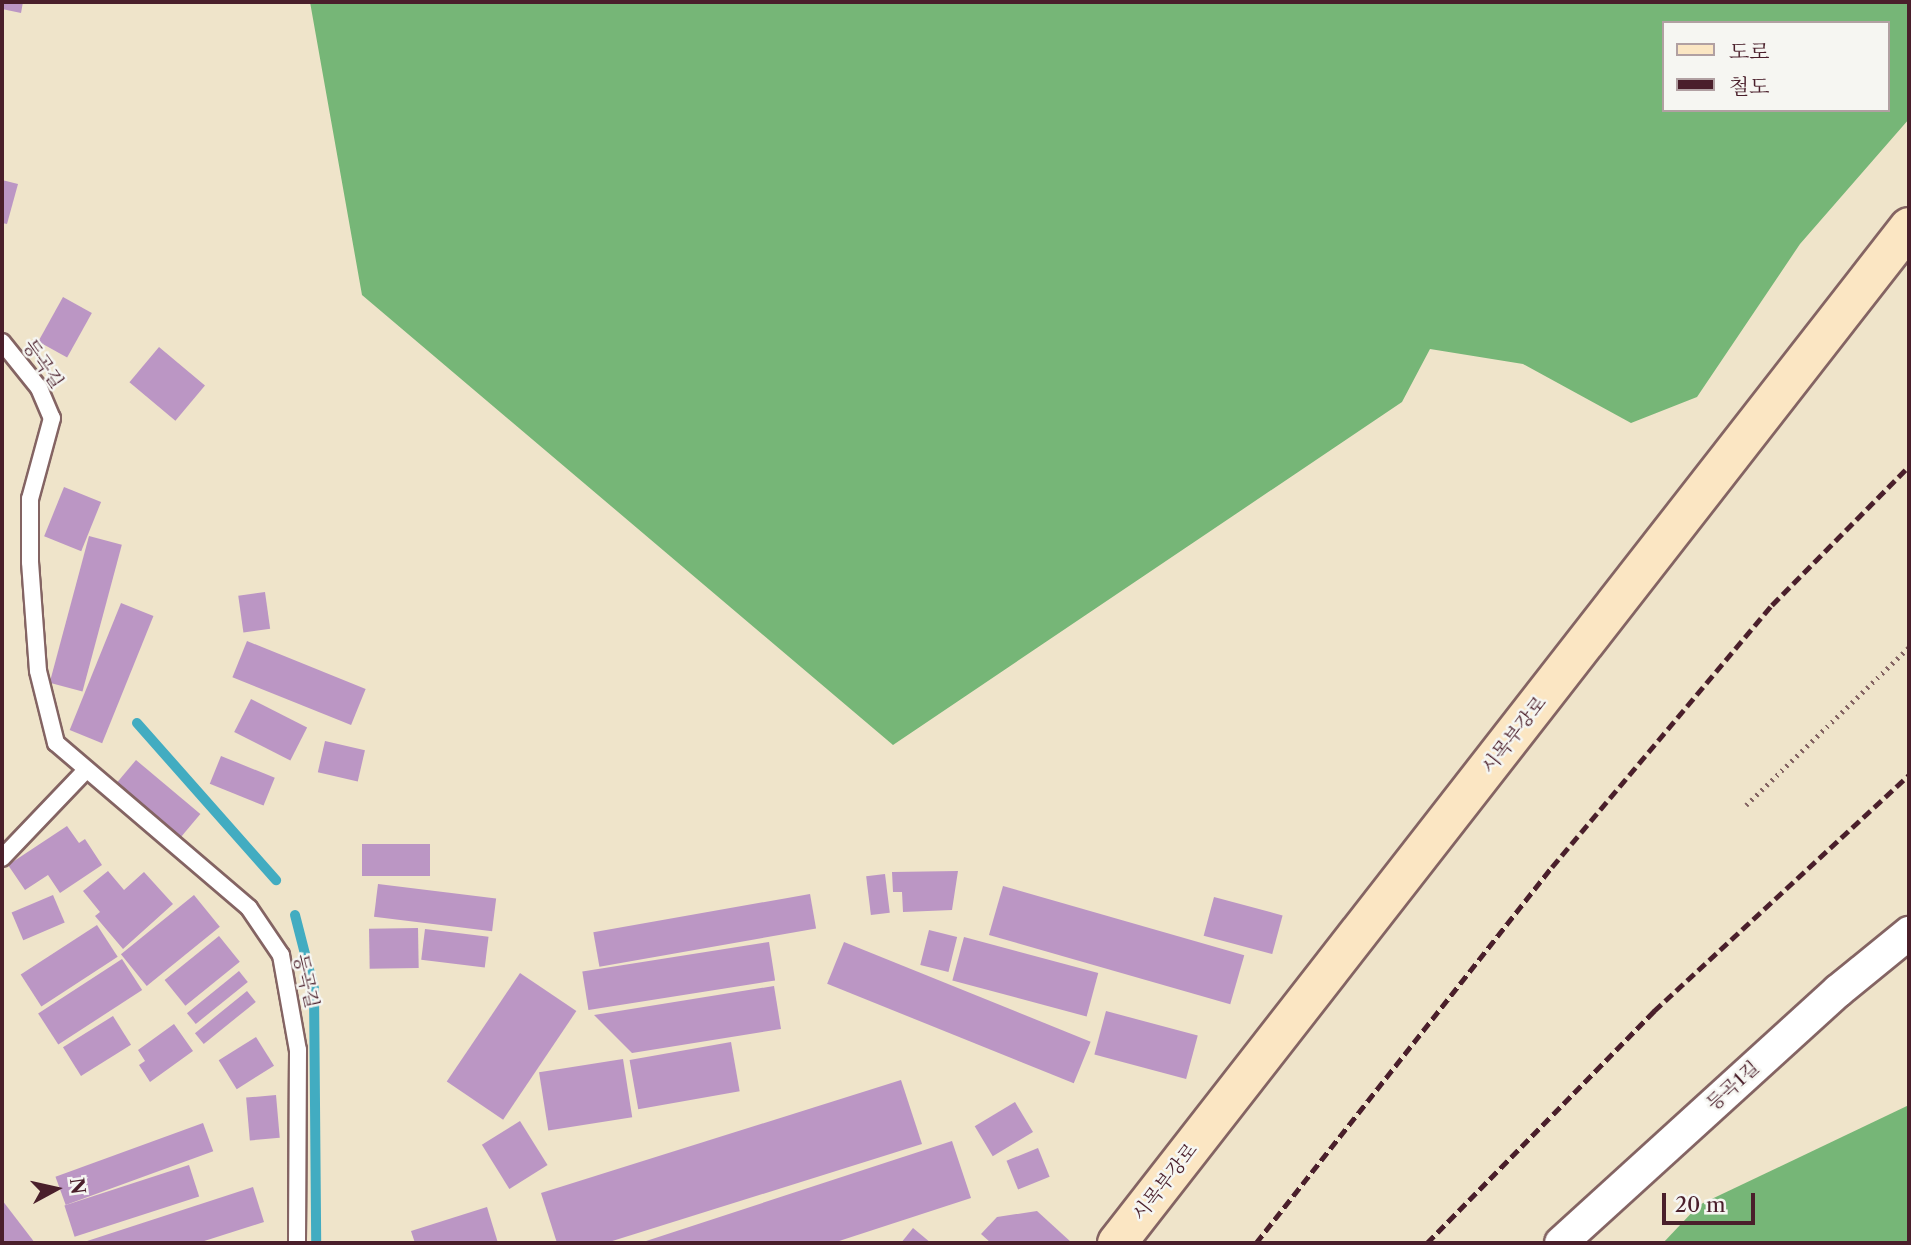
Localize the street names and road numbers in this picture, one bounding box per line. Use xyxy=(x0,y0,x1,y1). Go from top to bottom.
street label: 등곡길 xyxy=(18,335,68,393)
street label: 시목부강로 xyxy=(1477,692,1551,778)
street label: 등곡길 xyxy=(289,952,323,1010)
street label: 등곡1길 xyxy=(1702,1056,1764,1116)
street label: 시목부강로 xyxy=(1128,1139,1202,1225)

